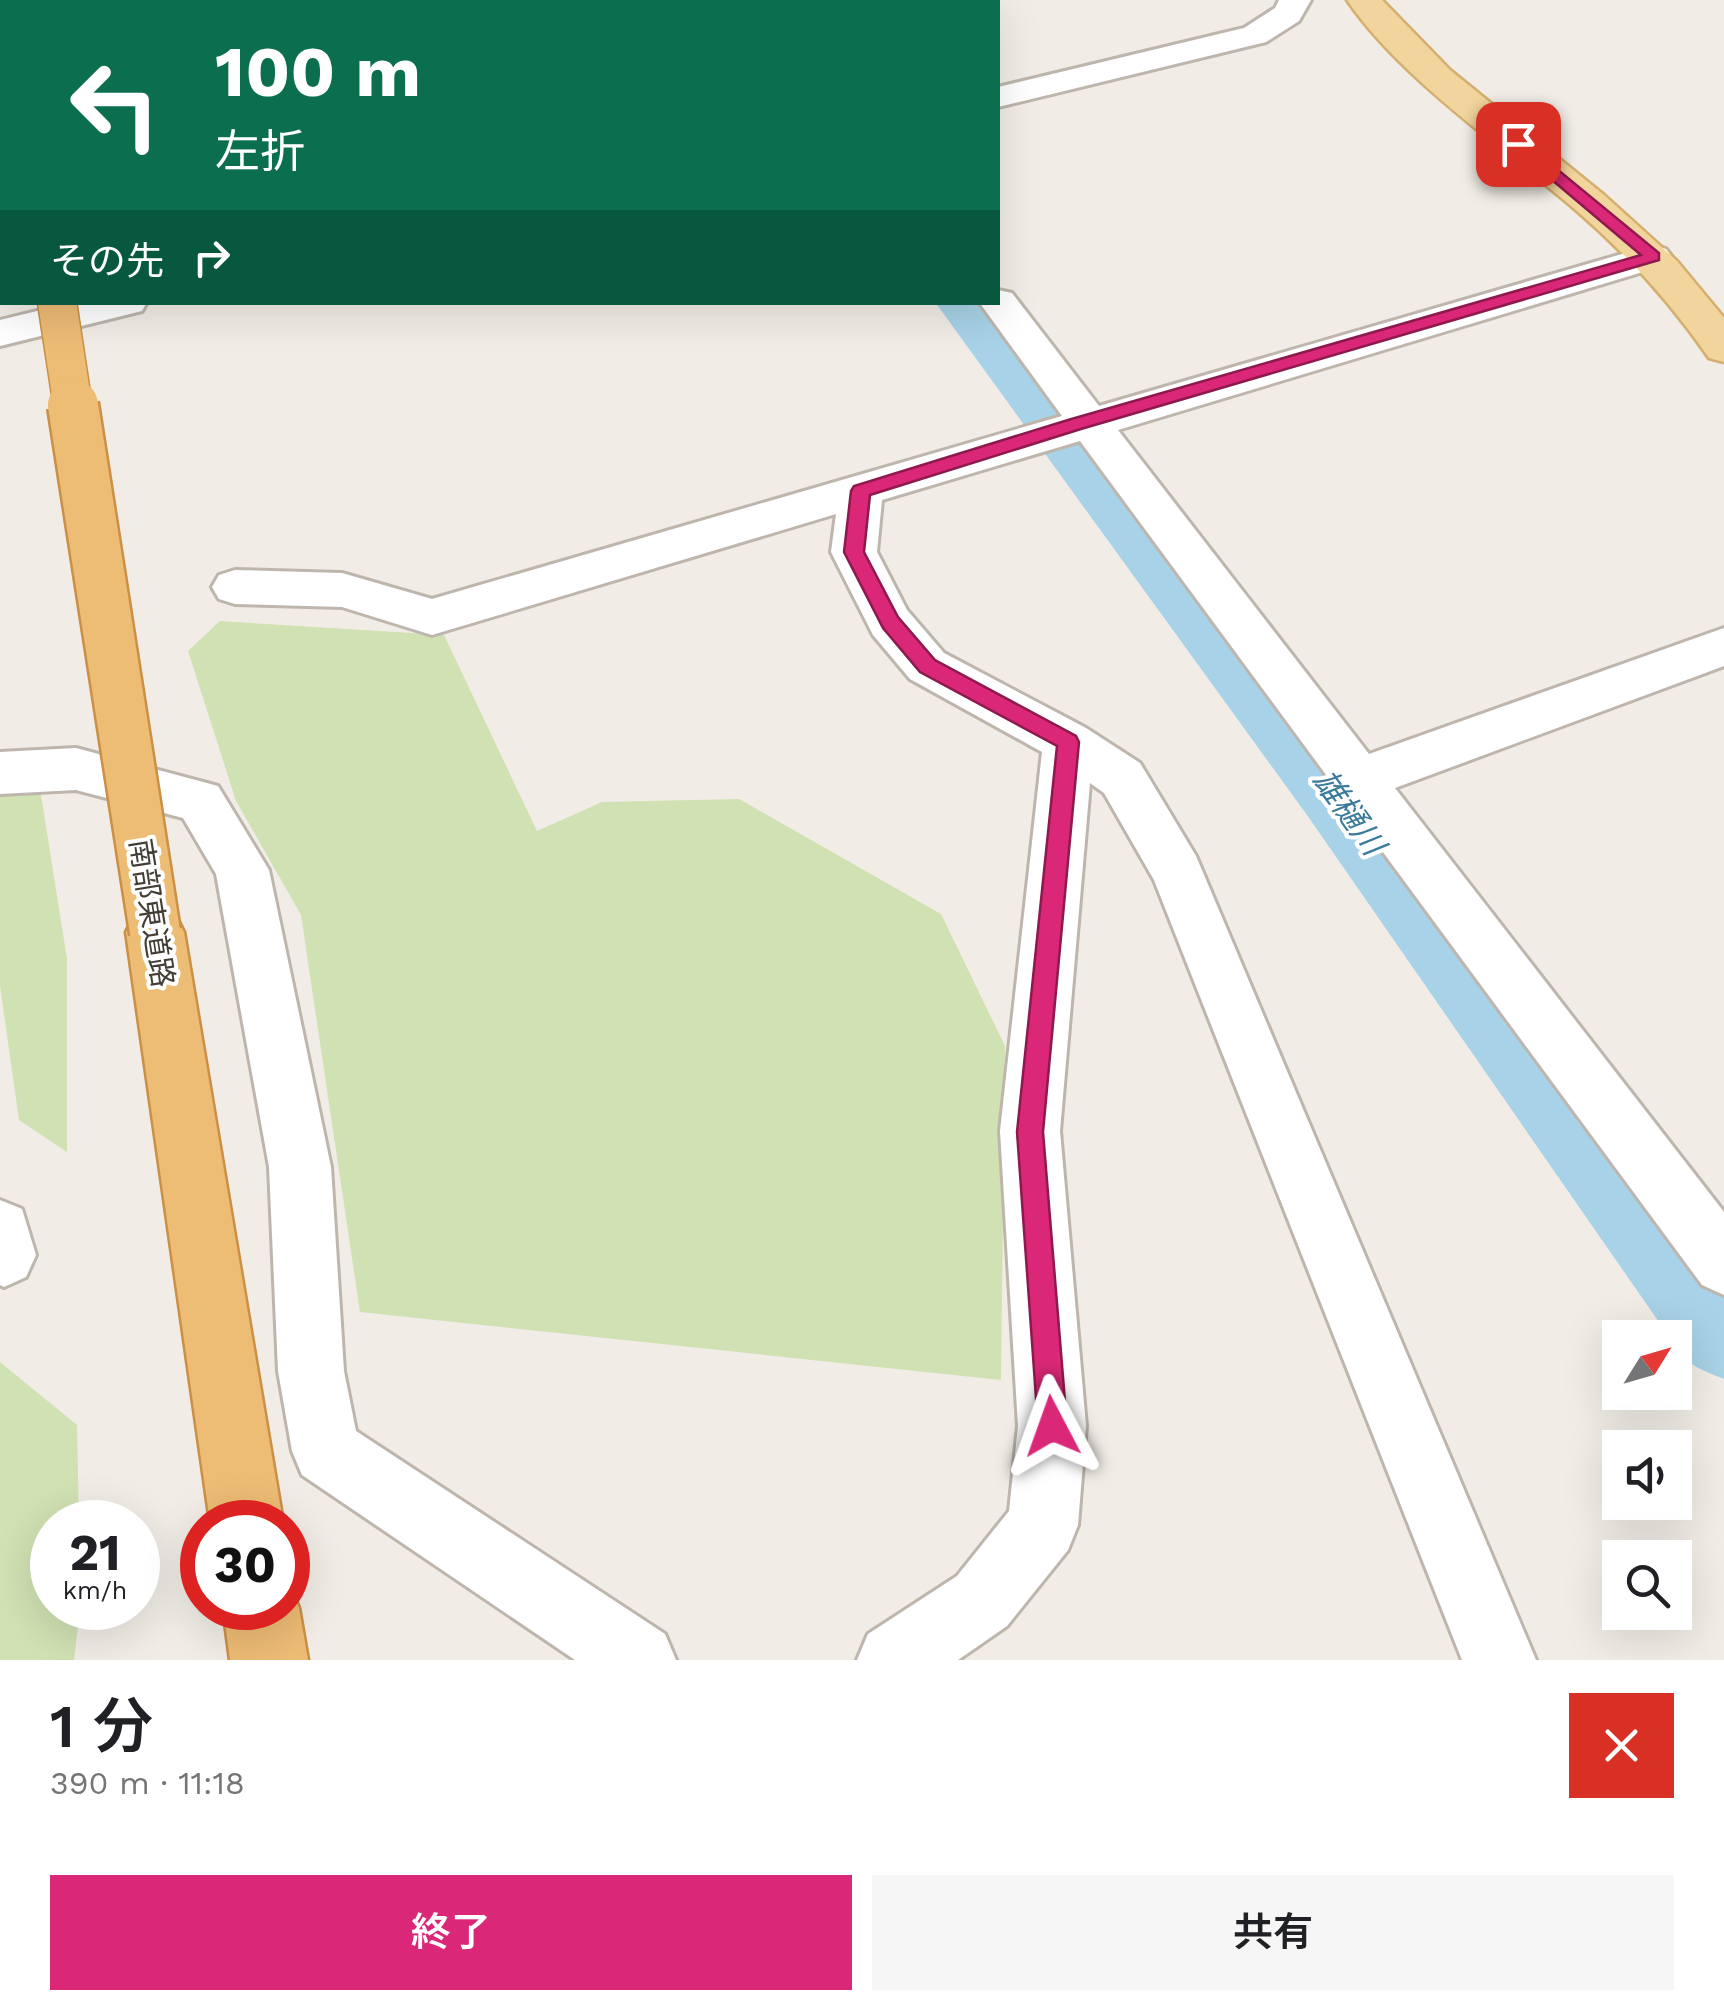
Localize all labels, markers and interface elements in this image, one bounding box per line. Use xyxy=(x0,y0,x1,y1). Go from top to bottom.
text: 100 m xyxy=(215,31,421,113)
icon: left xyxy=(50,40,180,170)
pin xyxy=(1476,102,1561,187)
icon: arrive xyxy=(1491,117,1546,172)
text: 左折 xyxy=(215,125,305,178)
icon: right xyxy=(184,230,239,285)
text: その先 xyxy=(50,239,164,283)
water label: 雄樋川 xyxy=(1305,762,1394,864)
street label: 南部東道路 xyxy=(123,836,181,990)
north arrow xyxy=(1602,1320,1692,1410)
map controls xyxy=(1602,1320,1692,1630)
position arrow xyxy=(1000,1374,1104,1478)
button: sound xyxy=(1602,1430,1692,1520)
speed limit sign: 30 xyxy=(180,1500,310,1630)
text: 21 xyxy=(69,1523,121,1582)
button: search xyxy=(1602,1540,1692,1630)
text: km/h xyxy=(63,1576,127,1605)
text: 1 分 xyxy=(50,1691,153,1762)
button: close xyxy=(1569,1693,1674,1798)
text: 390 m · 11:18 xyxy=(50,1764,245,1802)
button: 終了 xyxy=(50,1875,852,1990)
button: 共有 xyxy=(872,1875,1674,1990)

